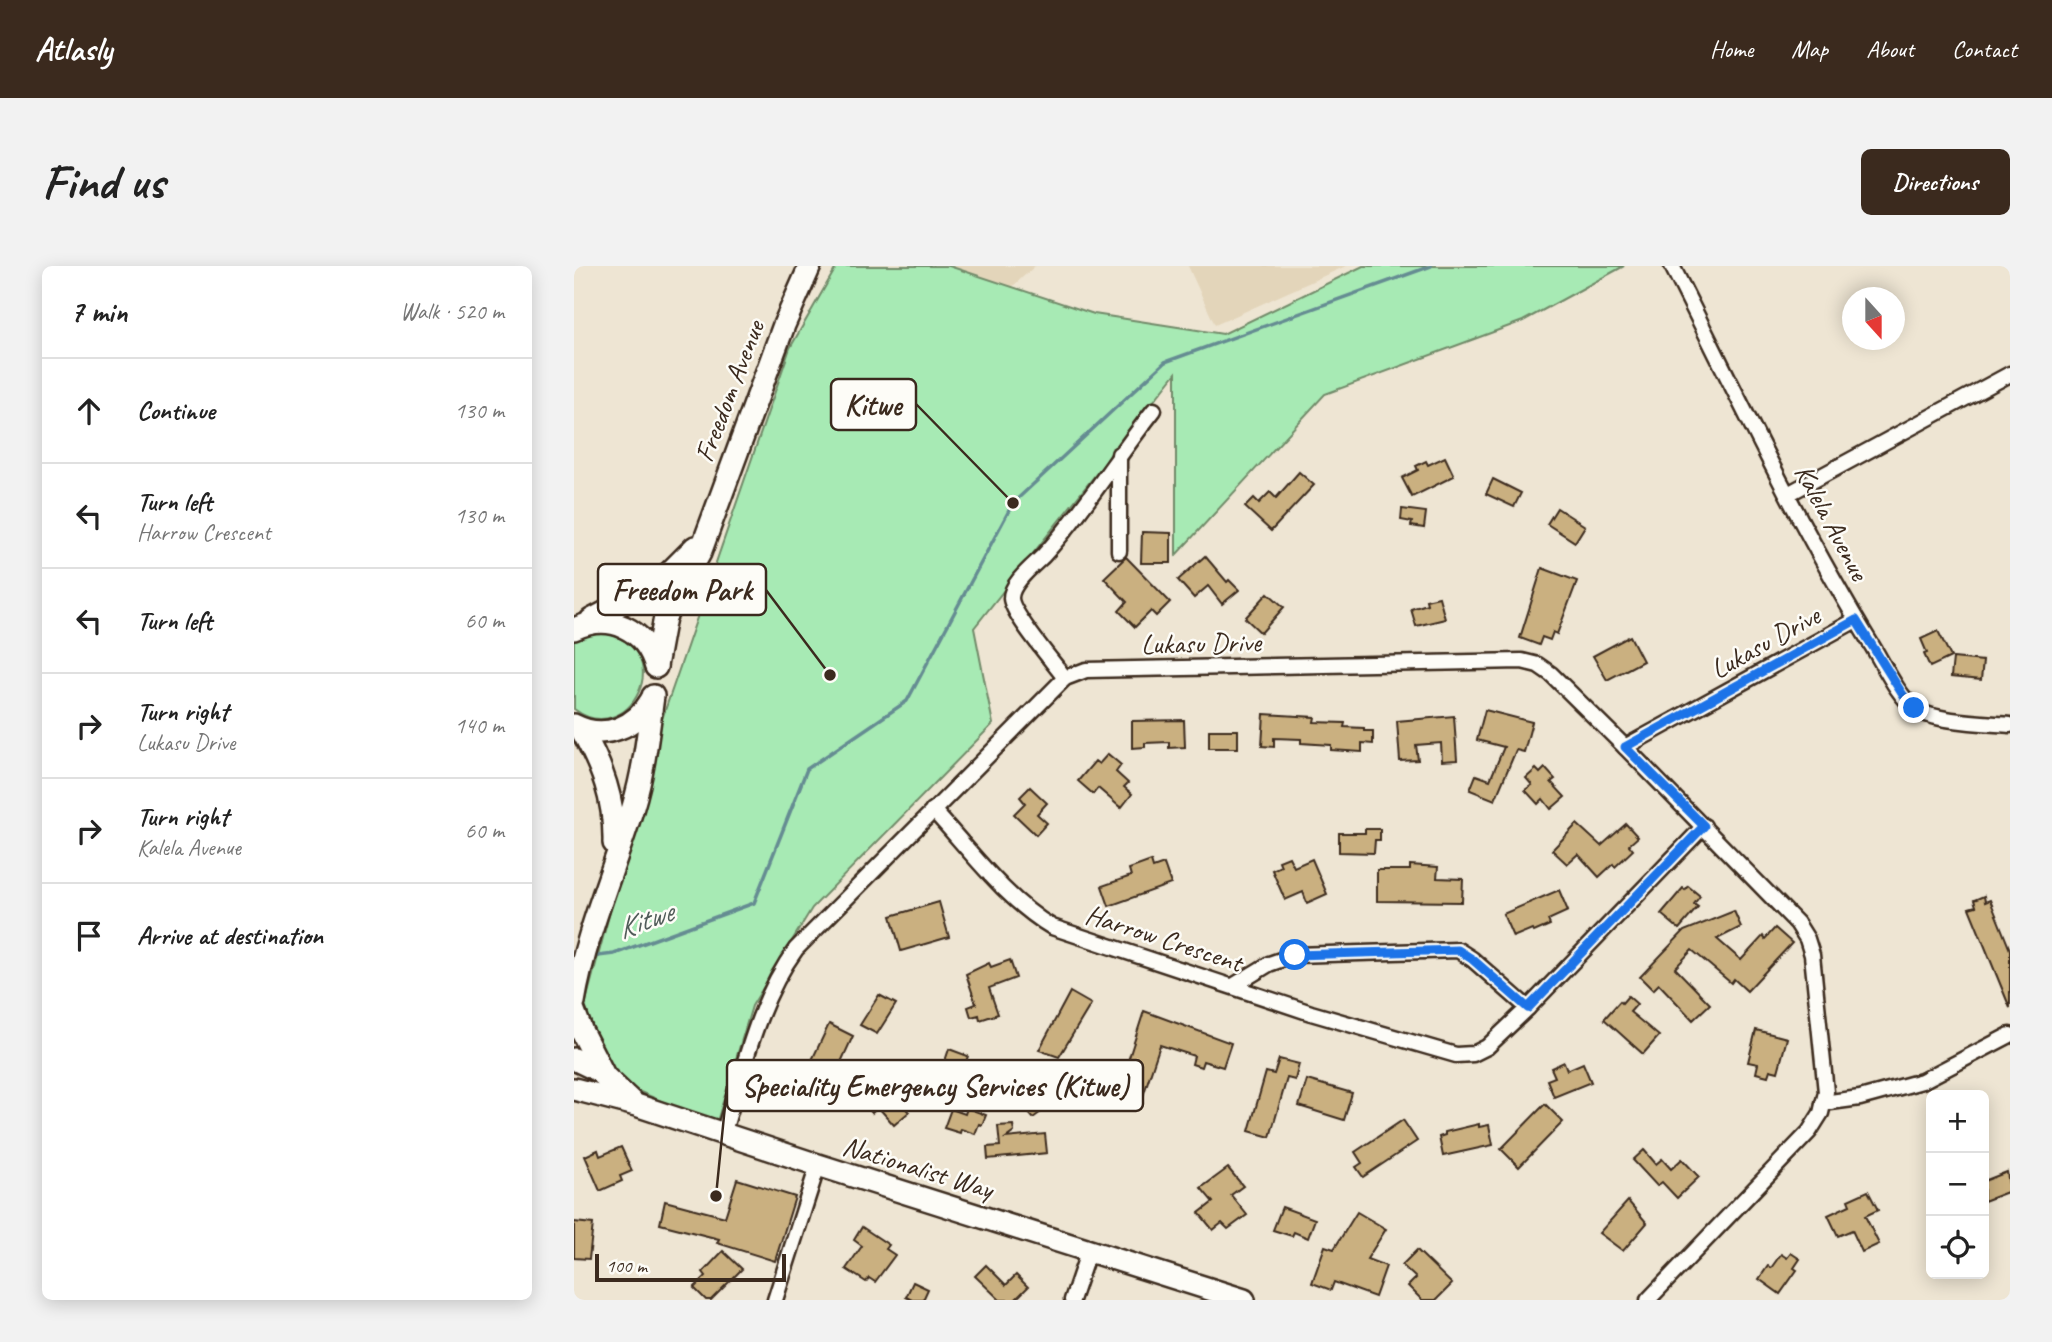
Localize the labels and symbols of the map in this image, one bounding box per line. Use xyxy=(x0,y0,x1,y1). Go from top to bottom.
north arrow xyxy=(1842,287,1905,350)
street label: Freedom Avenue xyxy=(686,314,773,467)
callout: Kitwe xyxy=(831,379,916,430)
text: Kitwe xyxy=(845,386,903,424)
street label: Kalela Avenue xyxy=(1787,458,1878,588)
callout: Freedom Park xyxy=(598,564,766,615)
text: Freedom Park xyxy=(612,571,755,609)
street label: Lukasu Drive xyxy=(1704,597,1828,686)
street label: Lukasu Drive xyxy=(1141,624,1263,662)
route end xyxy=(1898,692,1929,723)
water label: Kitwe xyxy=(612,891,682,947)
street label: Harrow Crescent xyxy=(1081,896,1249,981)
route start xyxy=(1279,939,1310,970)
callout: Speciality Emergency Services (Kitwe) xyxy=(727,1060,1143,1111)
text: Speciality Emergency Services (Kitwe) xyxy=(741,1067,1131,1106)
street label: Nationalist Way xyxy=(839,1128,1000,1207)
scale bar xyxy=(595,1251,786,1283)

